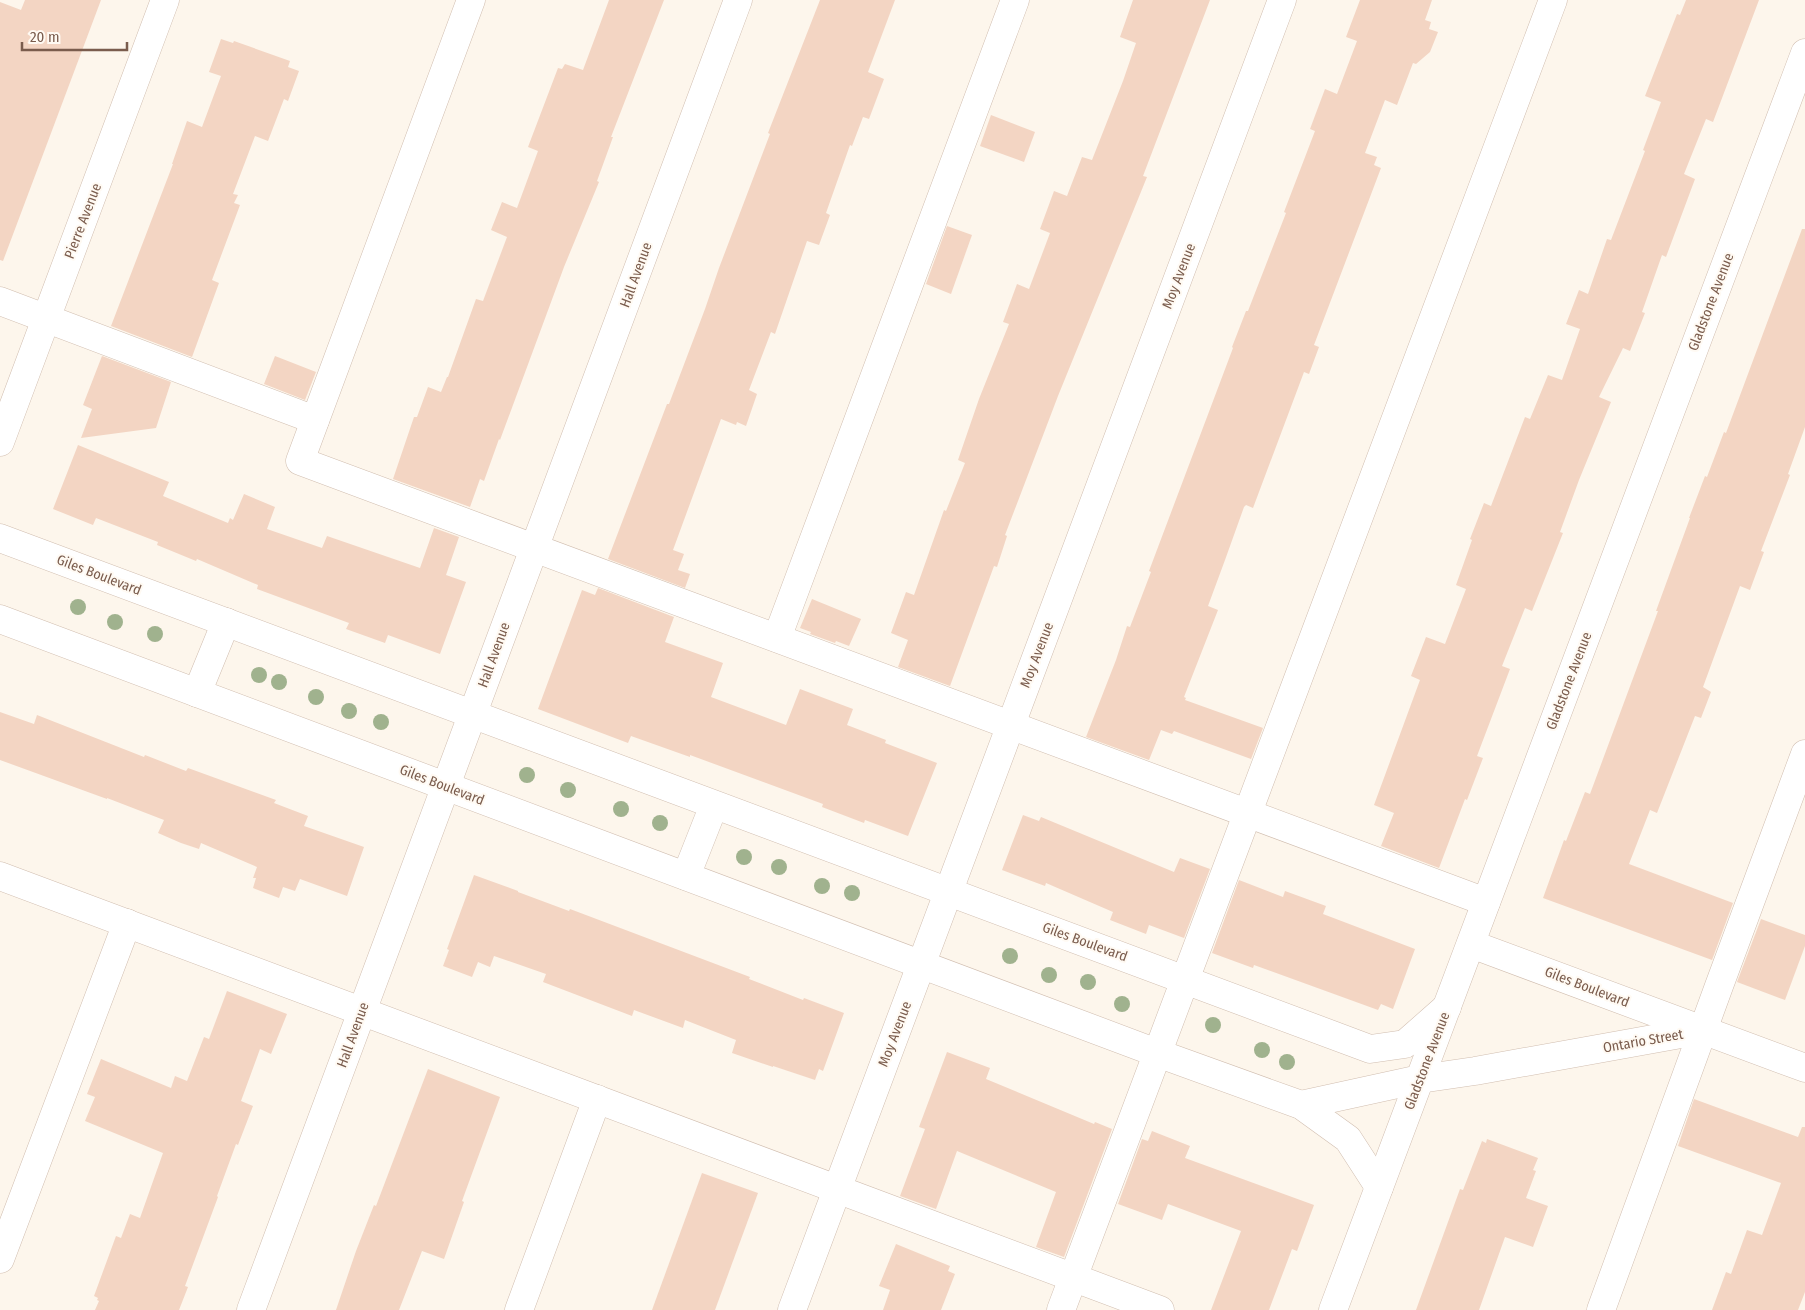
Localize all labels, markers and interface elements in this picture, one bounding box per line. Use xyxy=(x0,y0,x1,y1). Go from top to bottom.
scale bar xyxy=(22,20,128,52)
text: 20 m xyxy=(30,28,60,46)
street label: Pierre Avenue xyxy=(61,181,105,261)
street label: Hall Avenue xyxy=(616,240,656,310)
street label: Moy Avenue xyxy=(1159,241,1199,311)
street label: Gladstone Avenue xyxy=(1685,251,1737,353)
street label: Giles Boulevard xyxy=(54,551,144,599)
street label: Hall Avenue xyxy=(474,620,514,690)
street label: Moy Avenue xyxy=(1017,620,1057,690)
street label: Gladstone Avenue xyxy=(1543,630,1595,732)
street label: Giles Boulevard xyxy=(397,761,487,809)
street label: Giles Boulevard xyxy=(1040,919,1130,965)
street label: Giles Boulevard xyxy=(1542,963,1632,1011)
street label: Moy Avenue xyxy=(875,999,915,1069)
street label: Hall Avenue xyxy=(333,1000,373,1070)
street label: Gladstone Avenue xyxy=(1401,1010,1453,1112)
street label: Ontario Street xyxy=(1602,1026,1685,1056)

